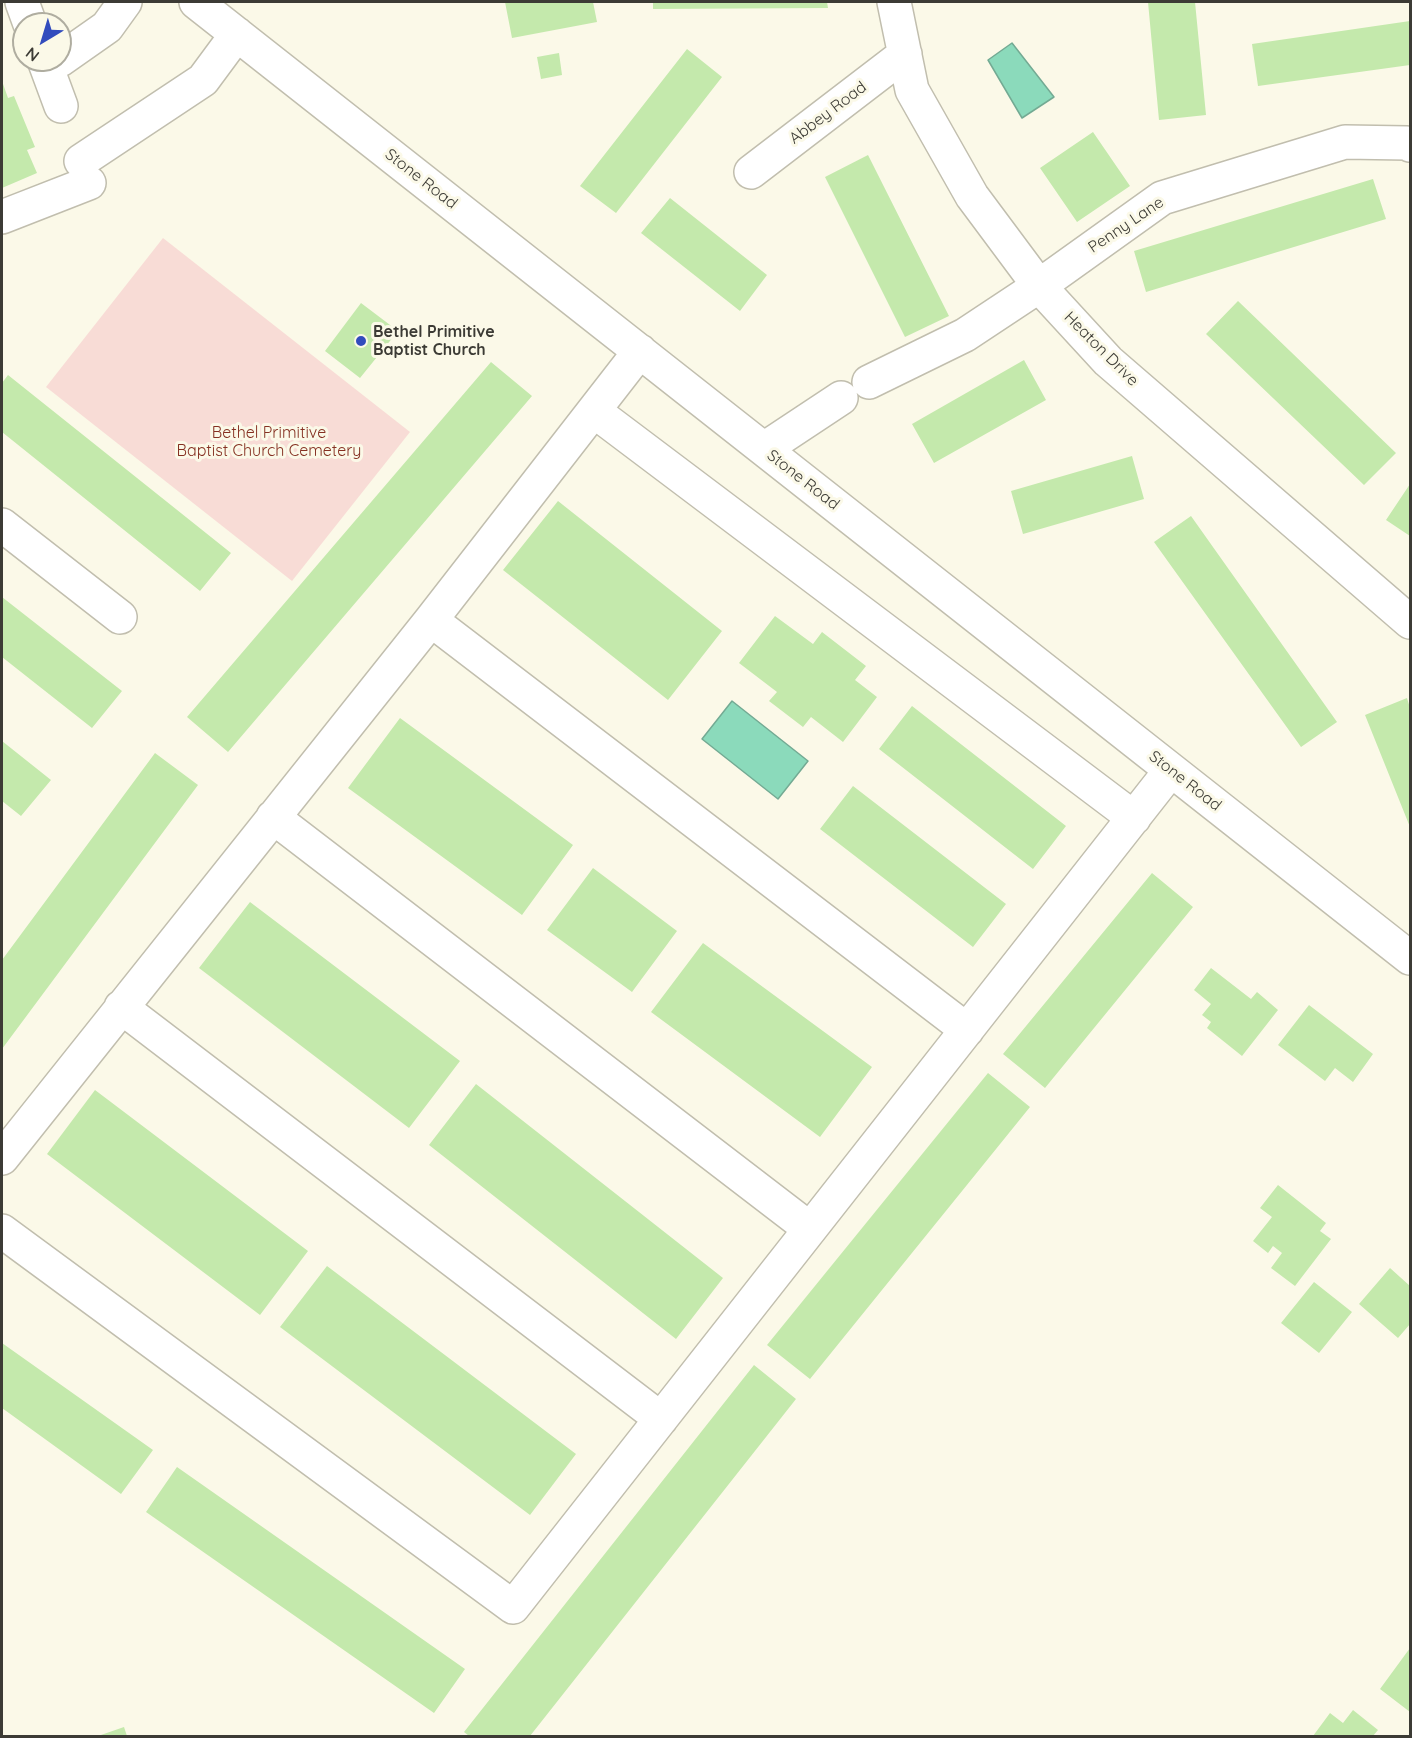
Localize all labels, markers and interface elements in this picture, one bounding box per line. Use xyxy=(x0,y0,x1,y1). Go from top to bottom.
north arrow xyxy=(12,12,72,72)
text: N xyxy=(21,43,43,66)
street label: Abbey Road xyxy=(786,78,870,148)
street label: Stone Road xyxy=(381,145,461,213)
street label: Penny Lane xyxy=(1085,193,1167,257)
street label: Heaton Drive xyxy=(1060,308,1142,390)
place label: Bethel Primitive Baptist Church xyxy=(373,322,495,360)
marker: Bethel Primitive Baptist Church xyxy=(354,334,368,348)
park label: Bethel Primitive Baptist Church Cemetery xyxy=(177,423,361,461)
street label: Stone Road xyxy=(763,446,843,514)
street label: Stone Road xyxy=(1145,747,1225,815)

